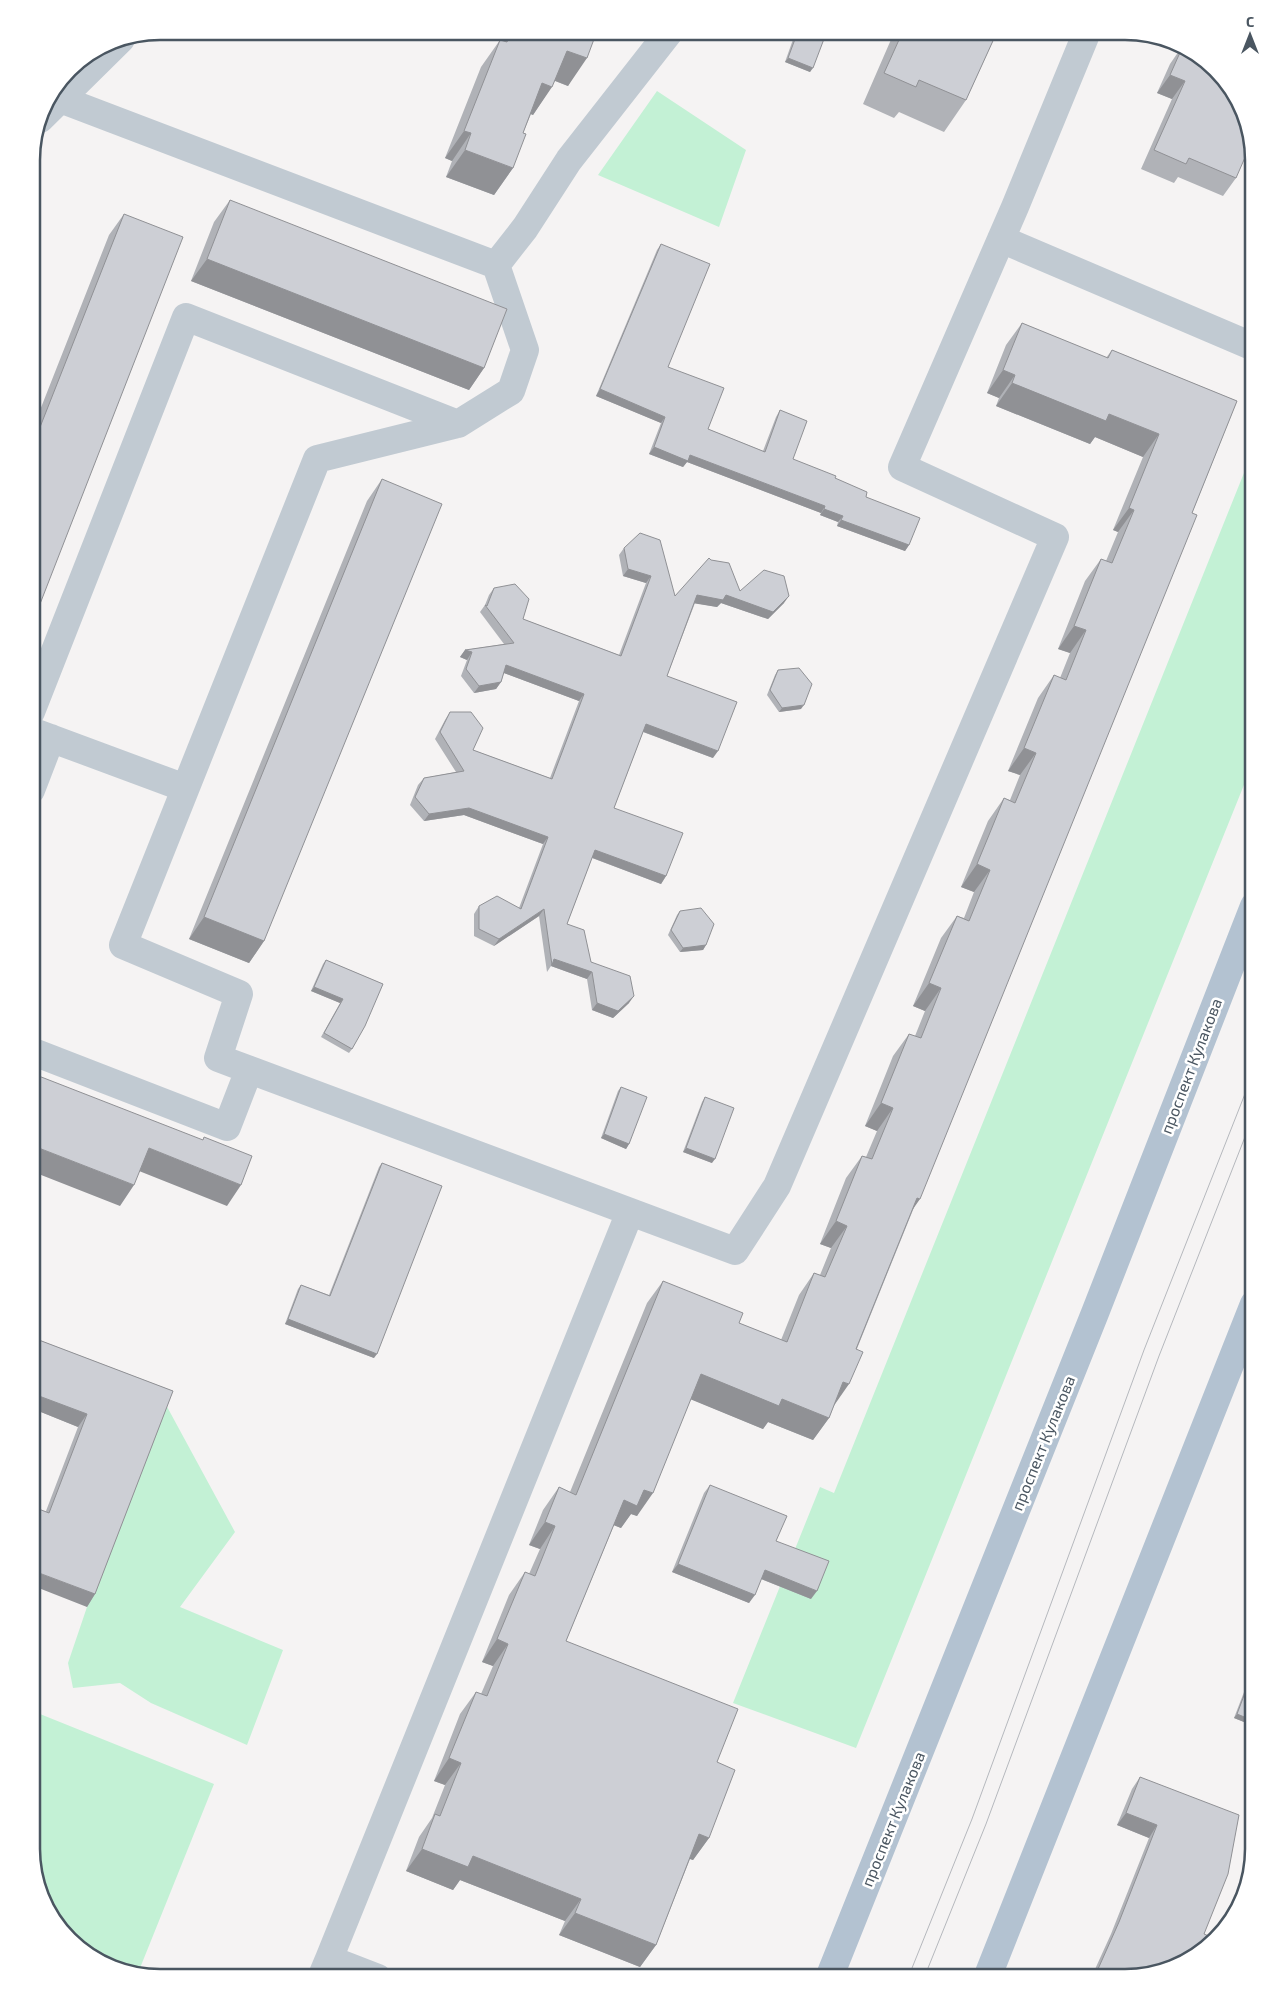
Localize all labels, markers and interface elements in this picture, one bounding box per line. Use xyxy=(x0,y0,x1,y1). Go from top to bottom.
north arrow xyxy=(1225,10,1275,60)
text: С xyxy=(1246,13,1254,30)
street label: проспект Кулакова xyxy=(1156,995,1226,1137)
street label: проспект Кулакова xyxy=(1007,1373,1079,1513)
street label: проспект Кулакова xyxy=(857,1749,929,1889)

